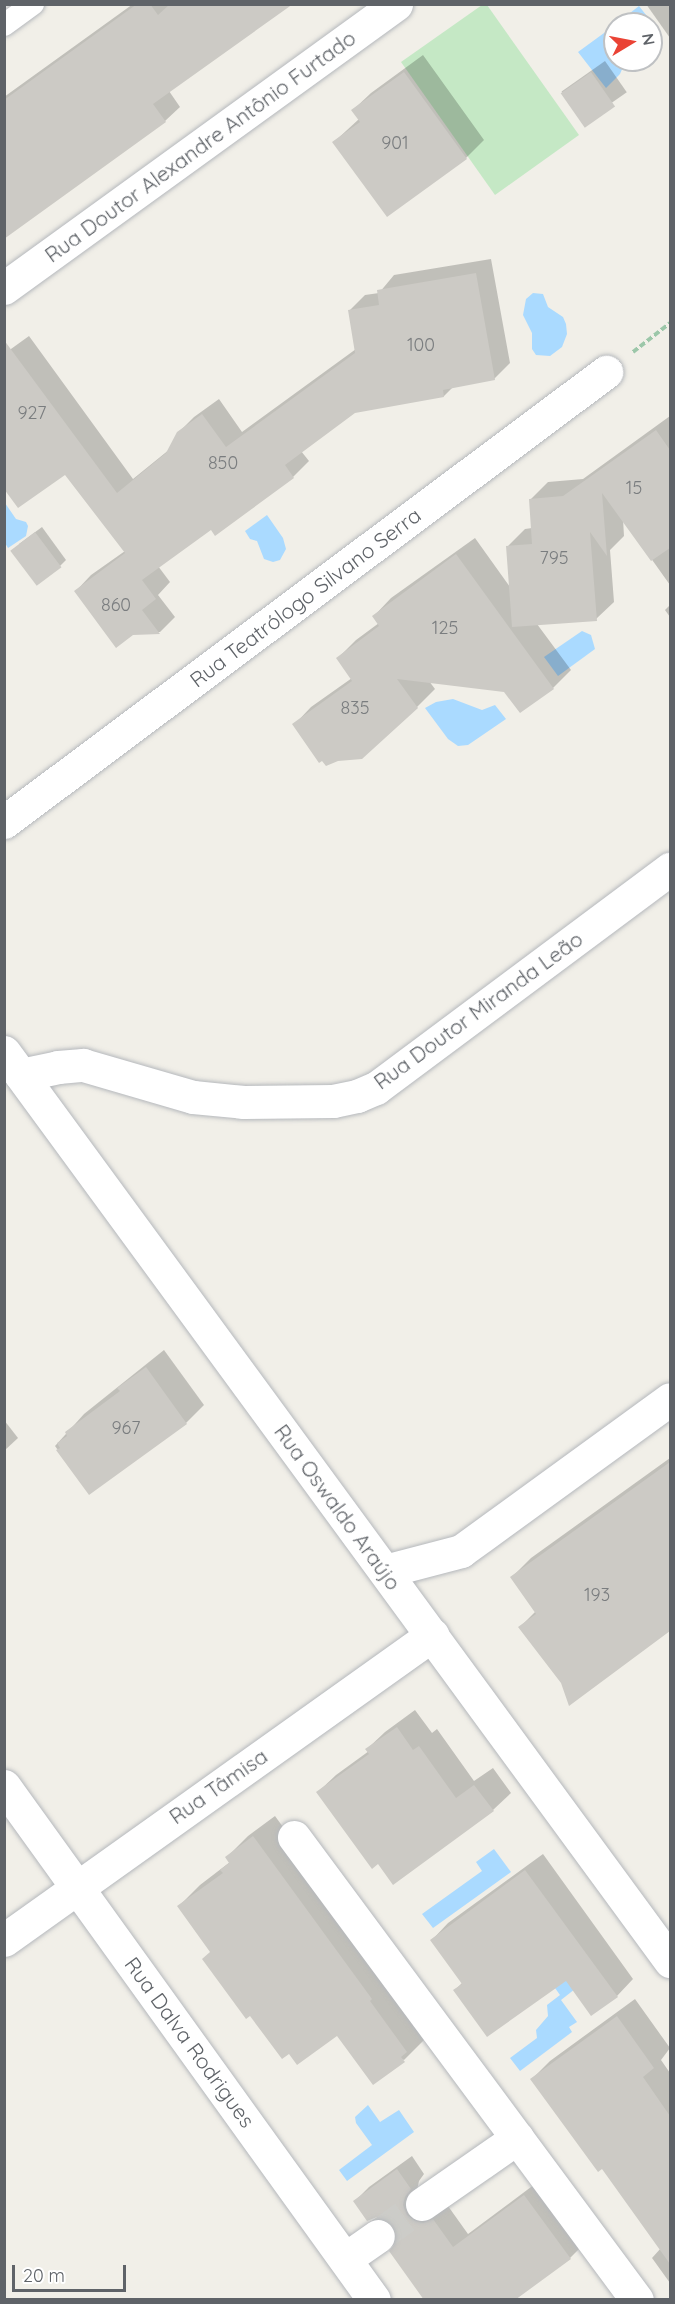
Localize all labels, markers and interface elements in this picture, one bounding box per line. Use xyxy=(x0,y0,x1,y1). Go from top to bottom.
north arrow xyxy=(603,12,663,72)
street label: Rua Doutor Alexandre Antônio Furtado xyxy=(40,25,360,267)
text: N xyxy=(638,32,660,47)
house number: 901 xyxy=(381,132,409,154)
house number: 100 xyxy=(407,334,435,356)
house number: 927 xyxy=(18,402,46,424)
house number: 850 xyxy=(208,452,238,474)
house number: 15 xyxy=(626,477,642,499)
street label: Rua Teatrólogo Silvano Serra xyxy=(185,502,425,692)
house number: 795 xyxy=(539,547,569,569)
house number: 860 xyxy=(101,594,131,616)
house number: 125 xyxy=(432,617,458,639)
house number: 835 xyxy=(341,697,369,719)
street label: Rua Doutor Miranda Leão xyxy=(369,926,587,1094)
house number: 967 xyxy=(112,1417,140,1439)
street label: Rua Oswaldo Araújo xyxy=(269,1419,407,1595)
house number: 193 xyxy=(584,1584,610,1606)
street label: Rua Tâmisa xyxy=(164,1743,272,1829)
street label: Rua Dalva Rodrigues xyxy=(120,1952,260,2132)
scale bar xyxy=(15,2253,129,2291)
text: 20 m xyxy=(23,2264,65,2287)

